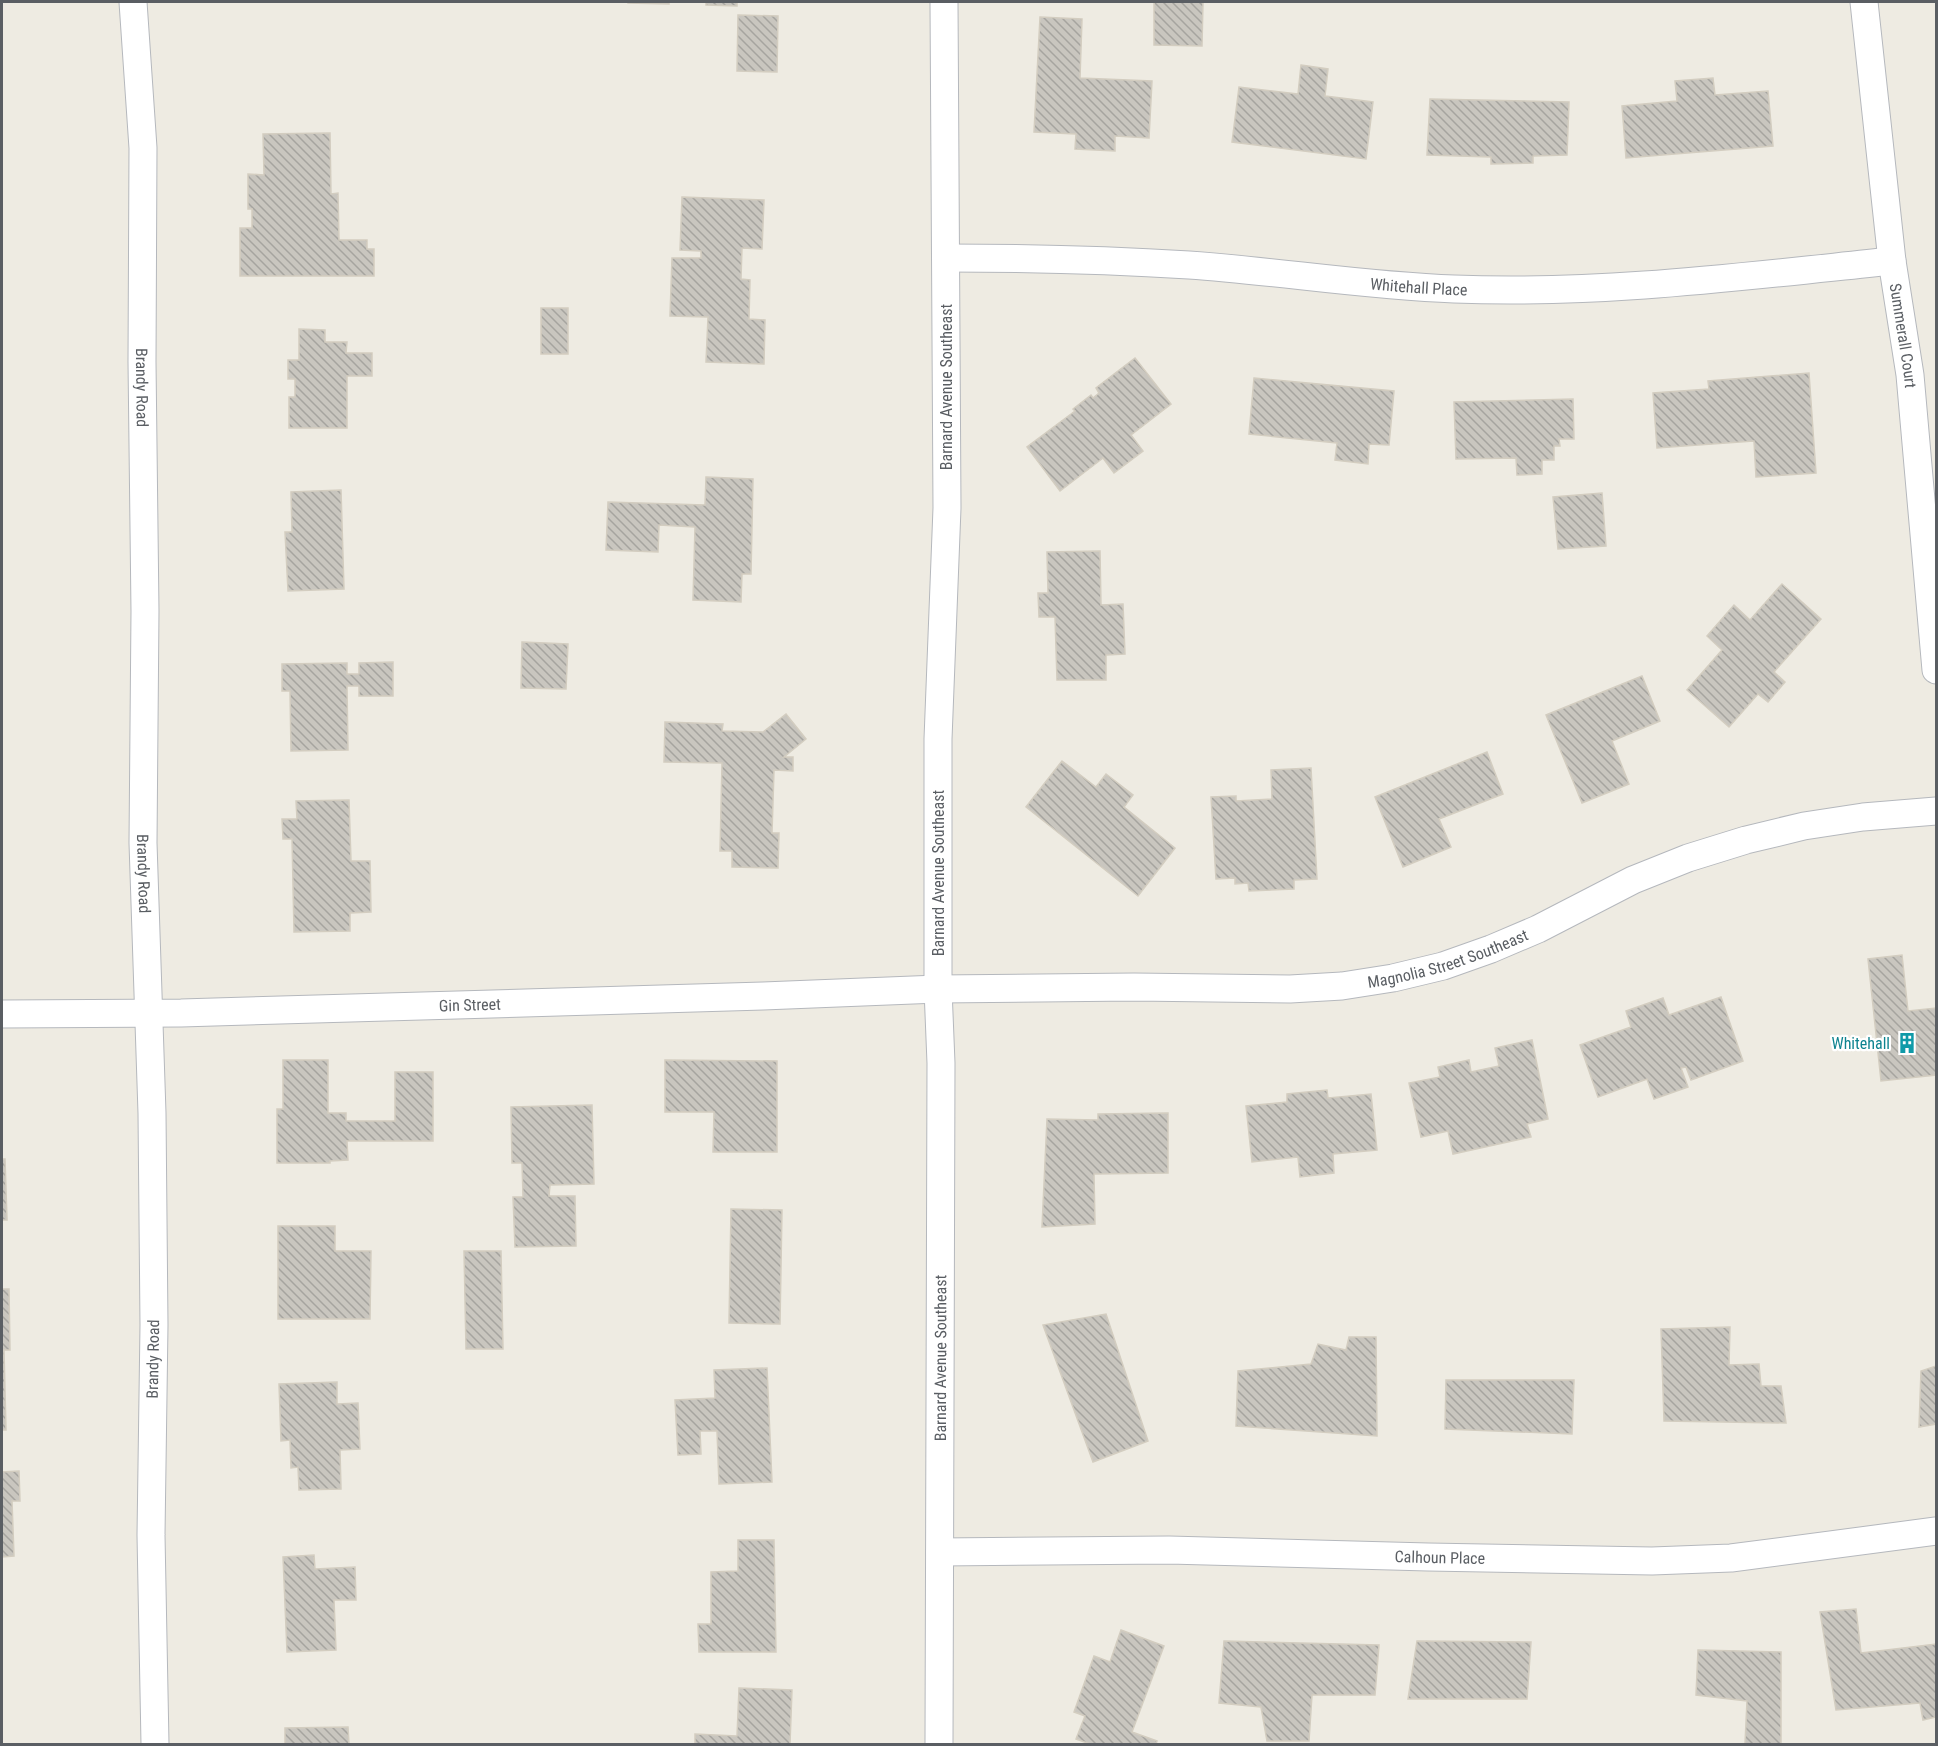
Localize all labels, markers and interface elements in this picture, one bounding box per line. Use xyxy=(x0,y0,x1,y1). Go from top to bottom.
street label: Whitehall Place xyxy=(1369,274,1468,299)
street label: Summerall Court xyxy=(1886,282,1921,389)
street label: Barnard Avenue Southeast xyxy=(937,304,956,470)
street label: Brandy Road xyxy=(132,348,152,427)
street label: Barnard Avenue Southeast xyxy=(929,790,948,956)
street label: Brandy Road xyxy=(133,834,155,913)
street label: Magnolia Street Southeast xyxy=(1366,925,1531,991)
street label: Gin Street xyxy=(439,994,501,1015)
building icon: Whitehall xyxy=(1895,1031,1919,1055)
place label: Whitehall xyxy=(1831,1034,1890,1053)
street label: Barnard Avenue Southeast xyxy=(930,1274,950,1441)
street label: Brandy Road xyxy=(143,1319,163,1399)
street label: Calhoun Place xyxy=(1394,1547,1485,1568)

